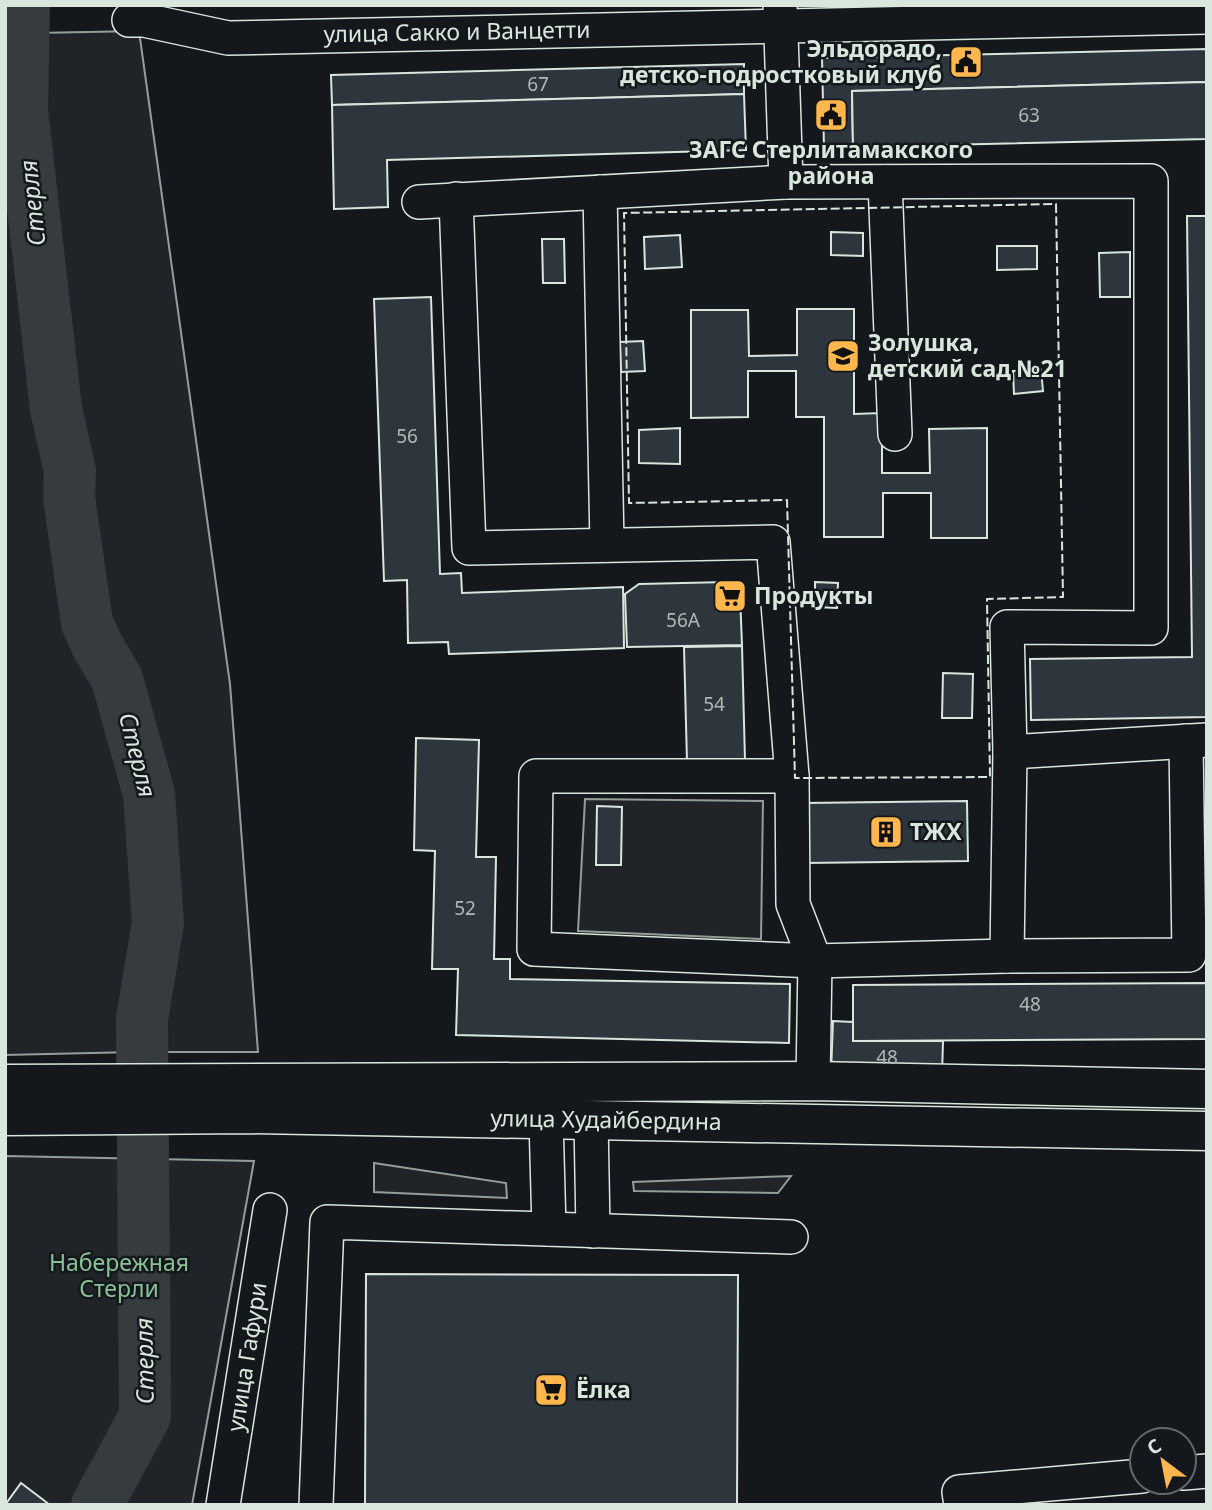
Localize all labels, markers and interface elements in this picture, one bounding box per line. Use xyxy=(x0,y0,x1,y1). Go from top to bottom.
street label: улица Сакко и Ванцетти xyxy=(323,13,591,49)
place label: Эльдорадо, детско-подростковый клуб xyxy=(620,32,942,90)
public building icon: Эльдорадо, детско-подростковый клуб xyxy=(947,43,985,81)
house number: 67 xyxy=(527,71,549,97)
public building icon: ЗАГС Стерлитамакского района xyxy=(812,96,850,134)
house number: 63 xyxy=(1018,102,1040,128)
place label: ЗАГС Стерлитамакского района xyxy=(689,133,973,191)
water label: Стерля xyxy=(11,159,52,248)
place label: Золушка, детский сад №21 xyxy=(868,326,1067,384)
school or university icon: Золушка, детский сад №21 xyxy=(824,337,862,375)
house number: 56 xyxy=(396,423,418,449)
supermarket icon: Продукты xyxy=(711,577,749,615)
place label: Продукты xyxy=(754,579,873,611)
house number: 56А xyxy=(666,607,701,633)
house number: 54 xyxy=(703,691,725,717)
water label: Стерля xyxy=(112,709,165,800)
building icon: ТЖХ xyxy=(867,813,905,851)
place label: ТЖХ xyxy=(910,815,962,847)
house number: 52 xyxy=(454,895,476,921)
house number: 48 xyxy=(1019,991,1041,1017)
house number: 48 xyxy=(876,1044,898,1070)
street label: улица Худайбердина xyxy=(490,1101,722,1137)
park label: Набережная Стерли xyxy=(49,1246,189,1304)
street label: улица Гафури xyxy=(218,1280,274,1434)
water label: Стерля xyxy=(126,1318,161,1404)
supermarket icon: Ёлка xyxy=(532,1371,570,1409)
place label: Ёлка xyxy=(576,1373,631,1405)
north arrow xyxy=(1128,1426,1198,1496)
text: С xyxy=(1142,1432,1166,1461)

